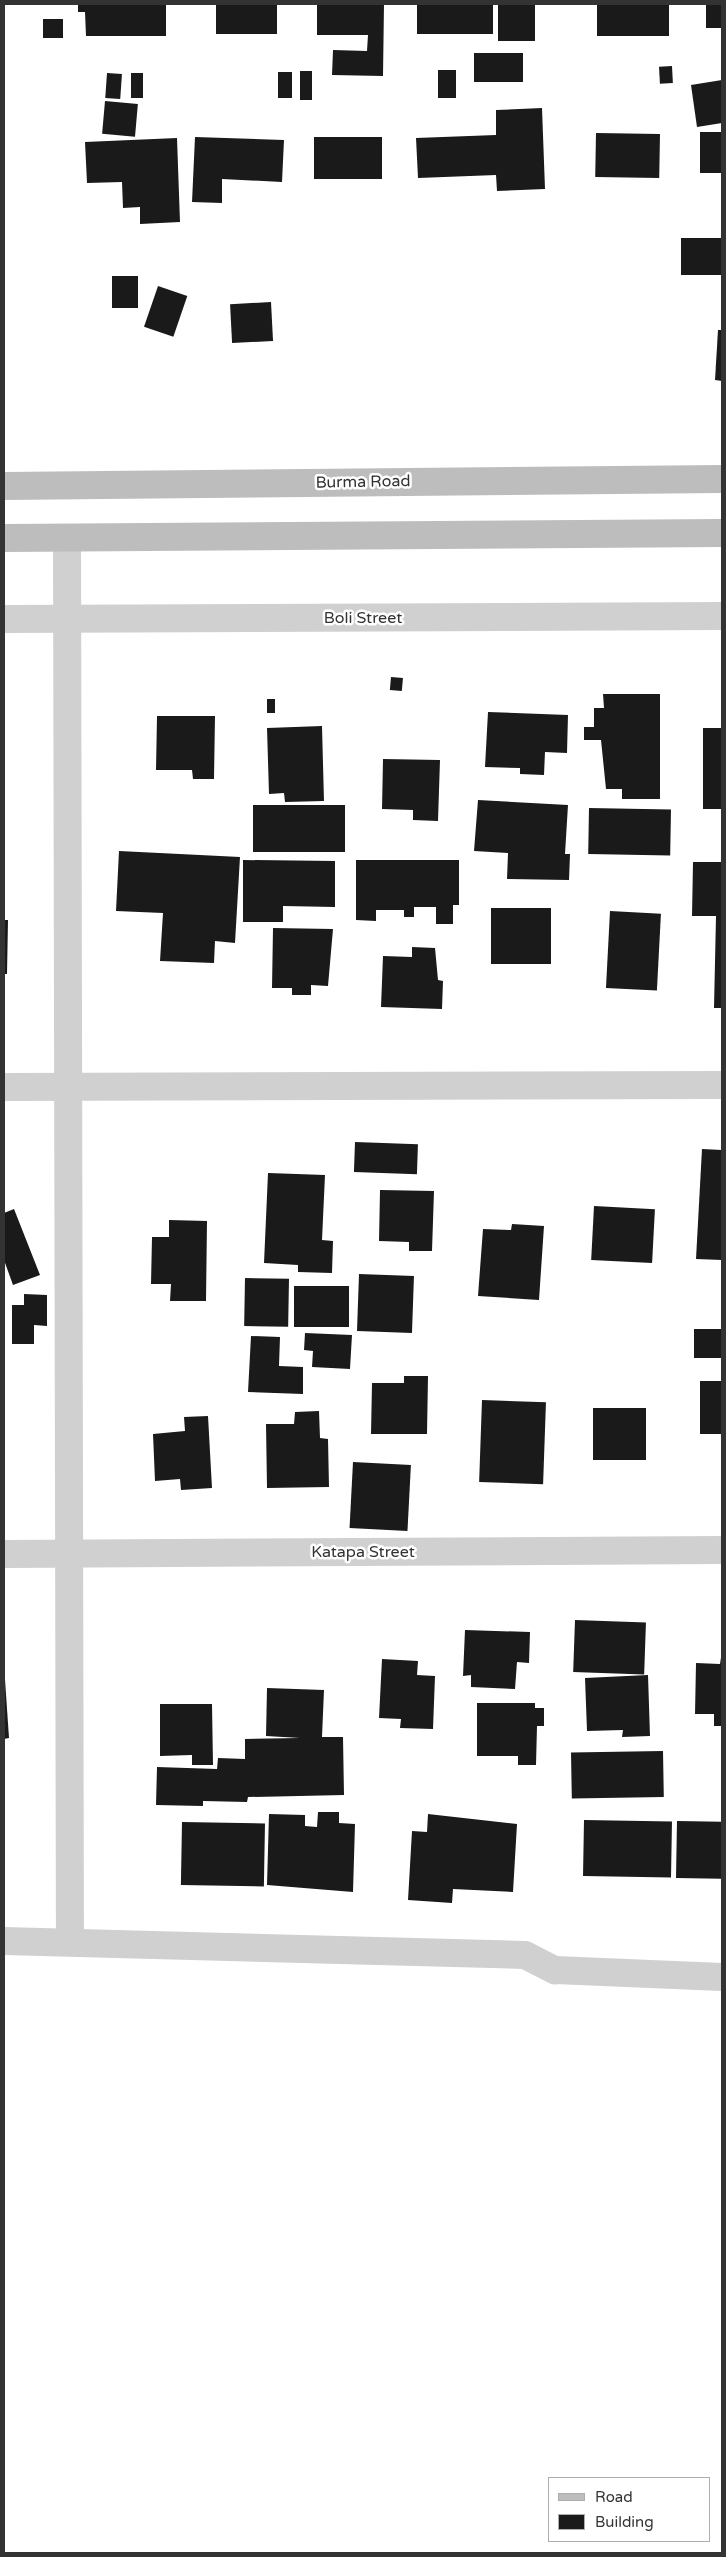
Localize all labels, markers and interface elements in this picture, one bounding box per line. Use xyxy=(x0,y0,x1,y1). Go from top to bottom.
street label: Burma Road xyxy=(315,472,411,492)
street label: Boli Street xyxy=(324,608,402,628)
street label: Katapa Street xyxy=(311,1542,415,1562)
legend xyxy=(548,2477,711,2542)
text: Road xyxy=(595,2488,633,2506)
text: Building xyxy=(595,2513,654,2531)

